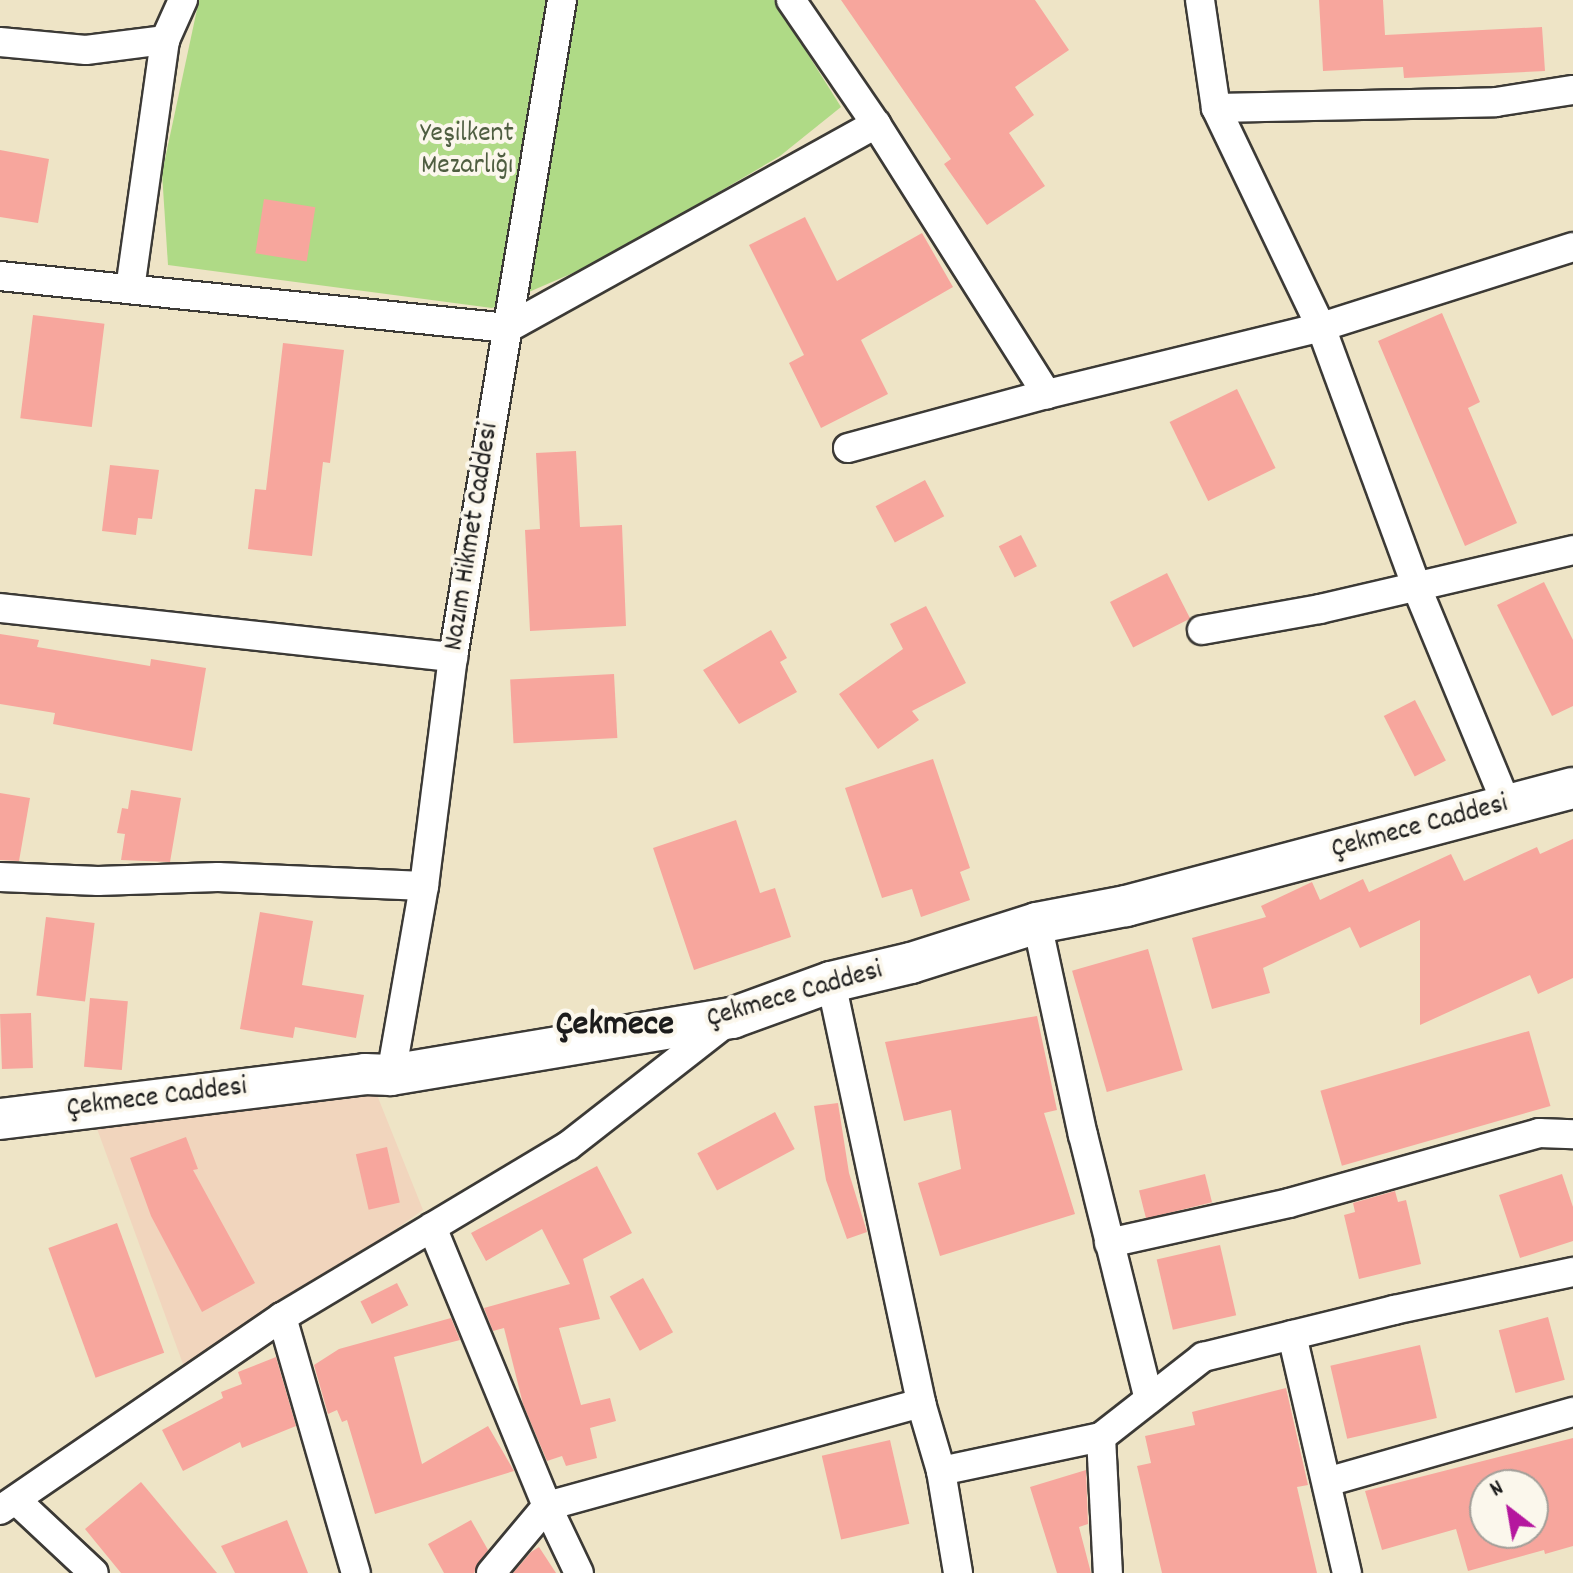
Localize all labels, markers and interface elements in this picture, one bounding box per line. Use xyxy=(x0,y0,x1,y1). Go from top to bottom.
park label: Yeşilkent Mezarlığı xyxy=(420,118,514,184)
street label: Nazım Hikmet Caddesi xyxy=(438,421,508,653)
street label: Çekmece Caddesi xyxy=(1328,788,1512,868)
street label: Çekmece Caddesi xyxy=(703,955,887,1037)
district label: Çekmece xyxy=(556,1005,674,1049)
street label: Çekmece Caddesi xyxy=(65,1071,249,1127)
north arrow xyxy=(1469,1469,1549,1549)
text: N xyxy=(1485,1474,1510,1506)

